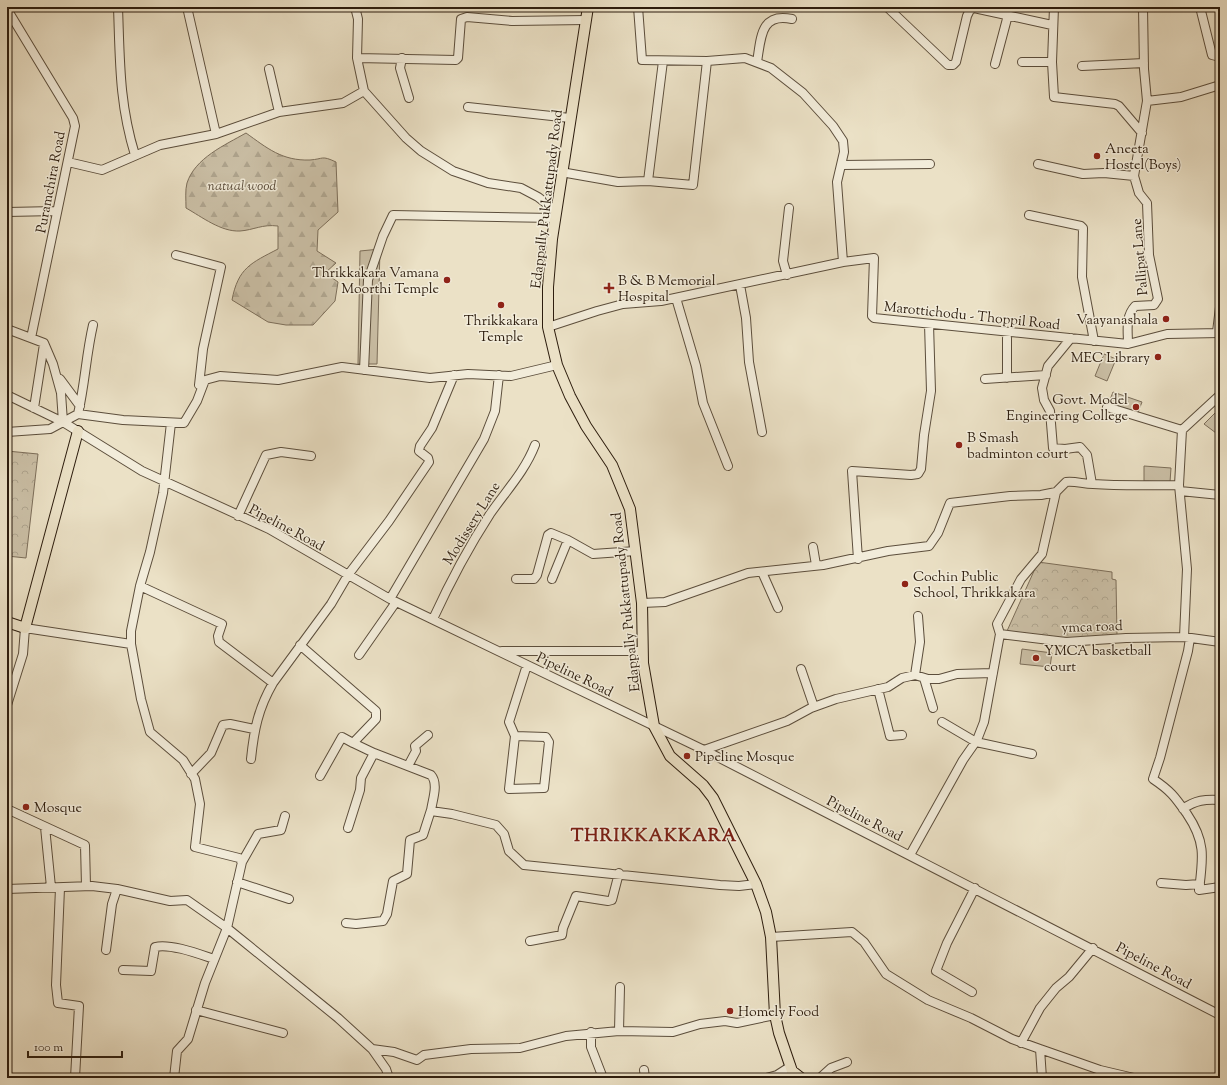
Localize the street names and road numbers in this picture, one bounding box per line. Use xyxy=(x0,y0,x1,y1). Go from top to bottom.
street label: Edappally Pukkattupady Road xyxy=(527,108,569,290)
street label: Puramchira Road xyxy=(32,130,72,235)
street label: Pallipat Lane xyxy=(1128,217,1154,296)
street label: Marottichodu - Thoppil Road xyxy=(883,298,1061,336)
street label: Modissery Lane xyxy=(439,479,506,569)
street label: Pipeline Road xyxy=(245,500,327,557)
street label: Edappally Pukkattupady Road xyxy=(608,511,646,693)
street label: ymca road xyxy=(1061,617,1123,639)
street label: Pipeline Road xyxy=(533,649,616,703)
street label: Pipeline Road xyxy=(823,792,906,848)
street label: Pipeline Road xyxy=(1112,938,1194,995)

